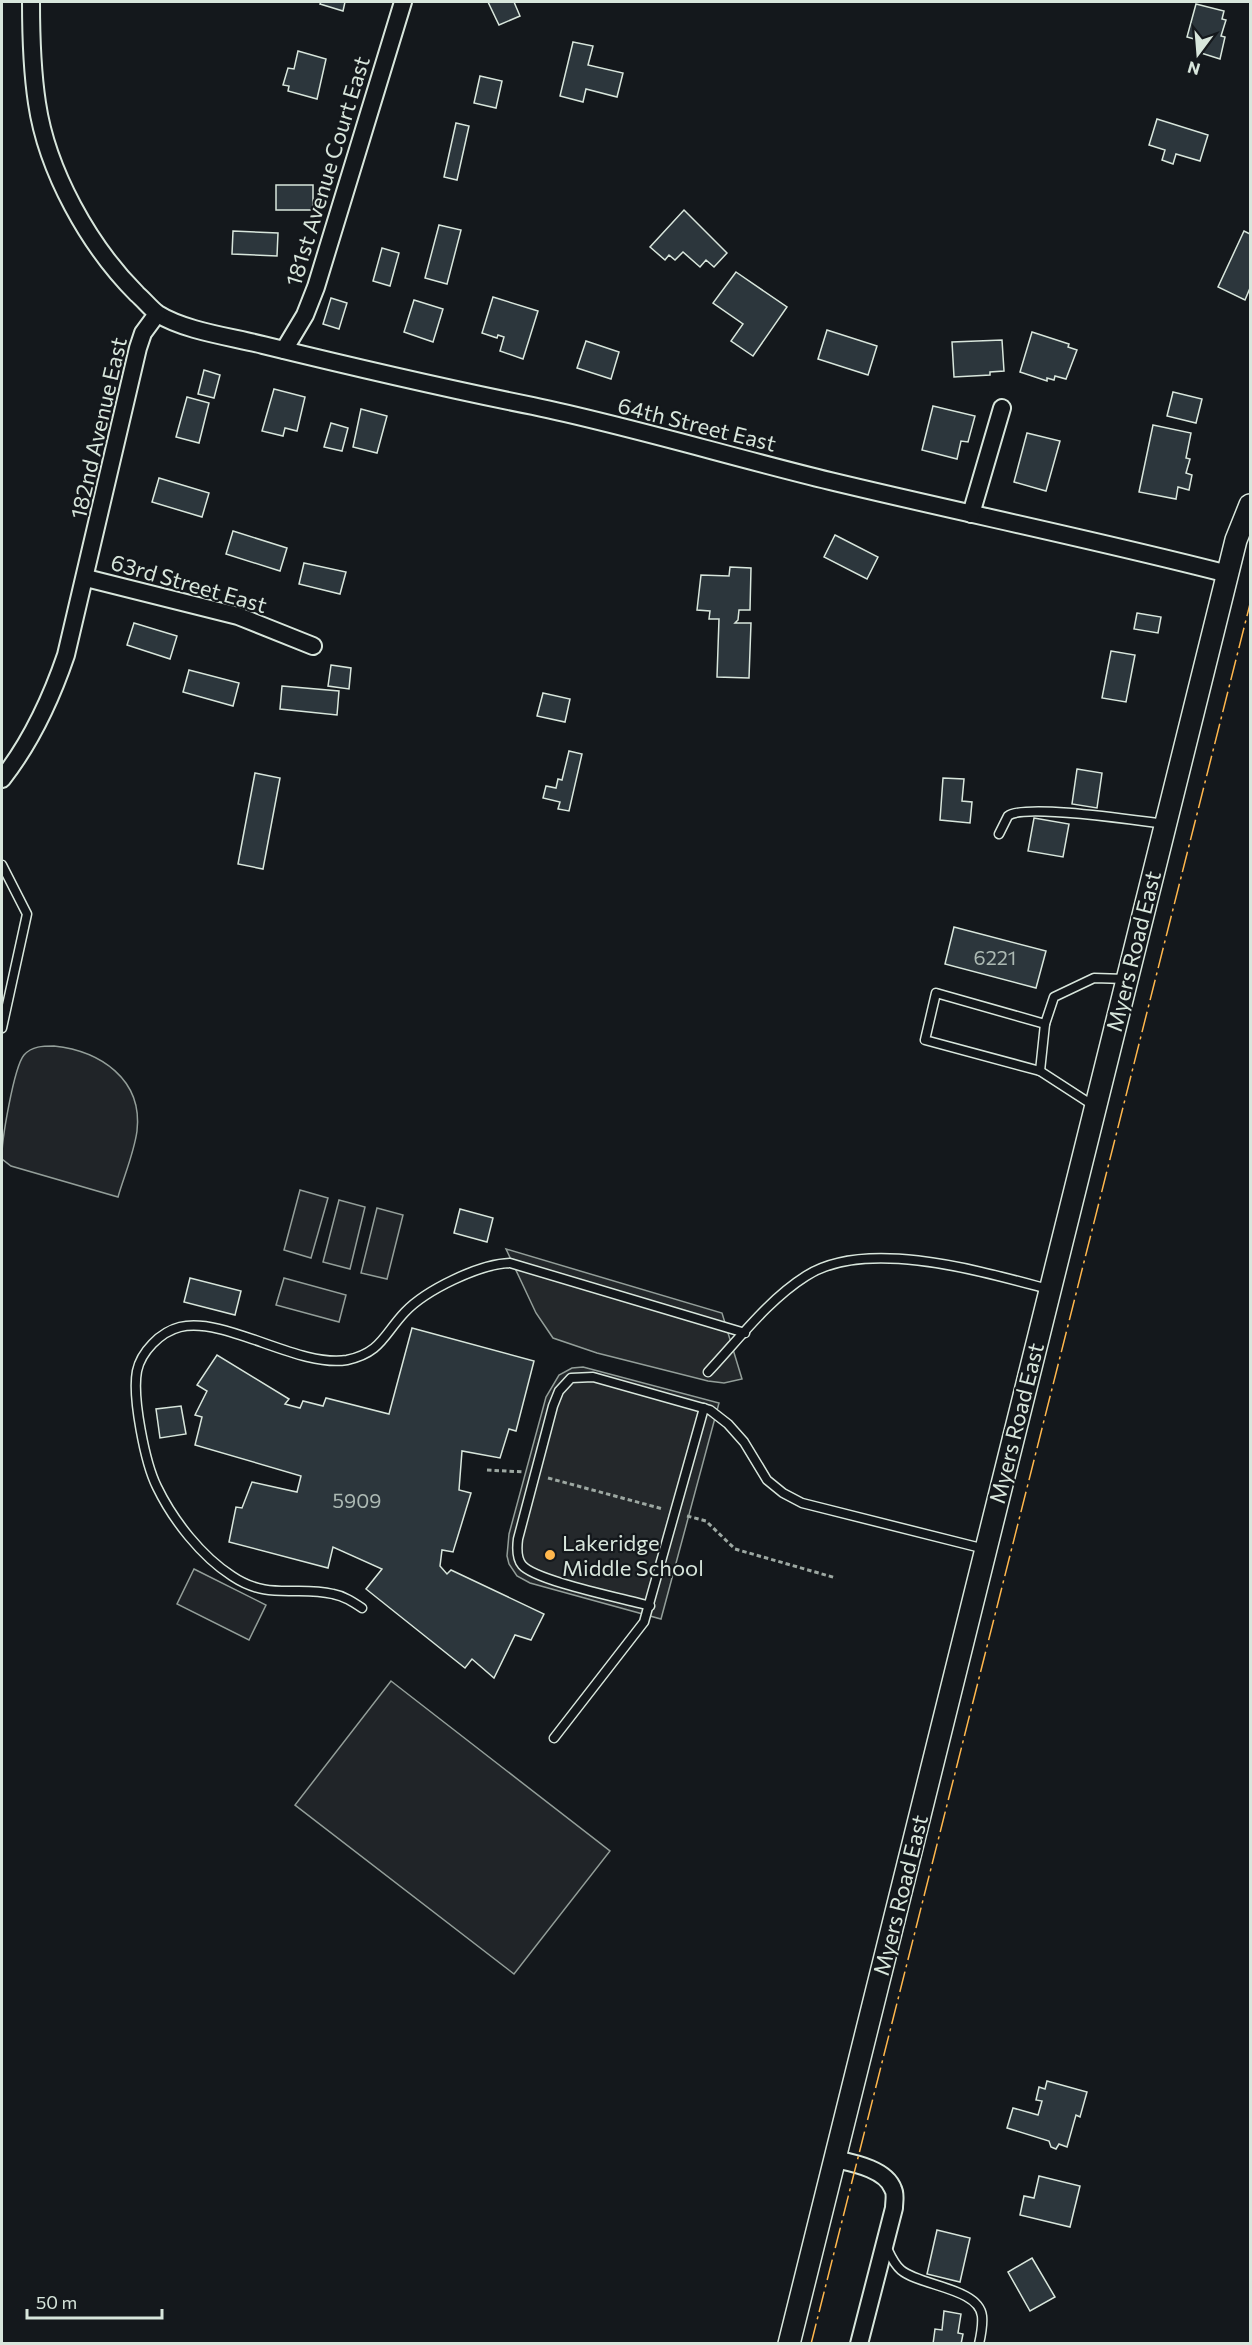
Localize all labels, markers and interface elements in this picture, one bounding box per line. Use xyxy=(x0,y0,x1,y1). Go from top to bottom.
north arrow xyxy=(1168,24,1228,84)
street label: 181st Avenue Court East xyxy=(279,53,375,289)
text: N xyxy=(1185,58,1202,80)
street label: 182nd Avenue East xyxy=(64,335,132,521)
street label: 64th Street East xyxy=(615,391,779,457)
street label: 63rd Street East xyxy=(108,548,270,618)
street label: Myers Road East xyxy=(1100,868,1166,1034)
house number: 6221 xyxy=(974,945,1016,969)
street label: Myers Road East xyxy=(983,1340,1049,1506)
house number: 5909 xyxy=(333,1488,381,1512)
place label: Lakeridge Middle School xyxy=(562,1529,704,1581)
marker: Lakeridge Middle School xyxy=(543,1548,557,1562)
street label: Myers Road East xyxy=(867,1812,933,1978)
scale bar xyxy=(27,2282,162,2320)
text: 50 m xyxy=(36,2291,77,2313)

